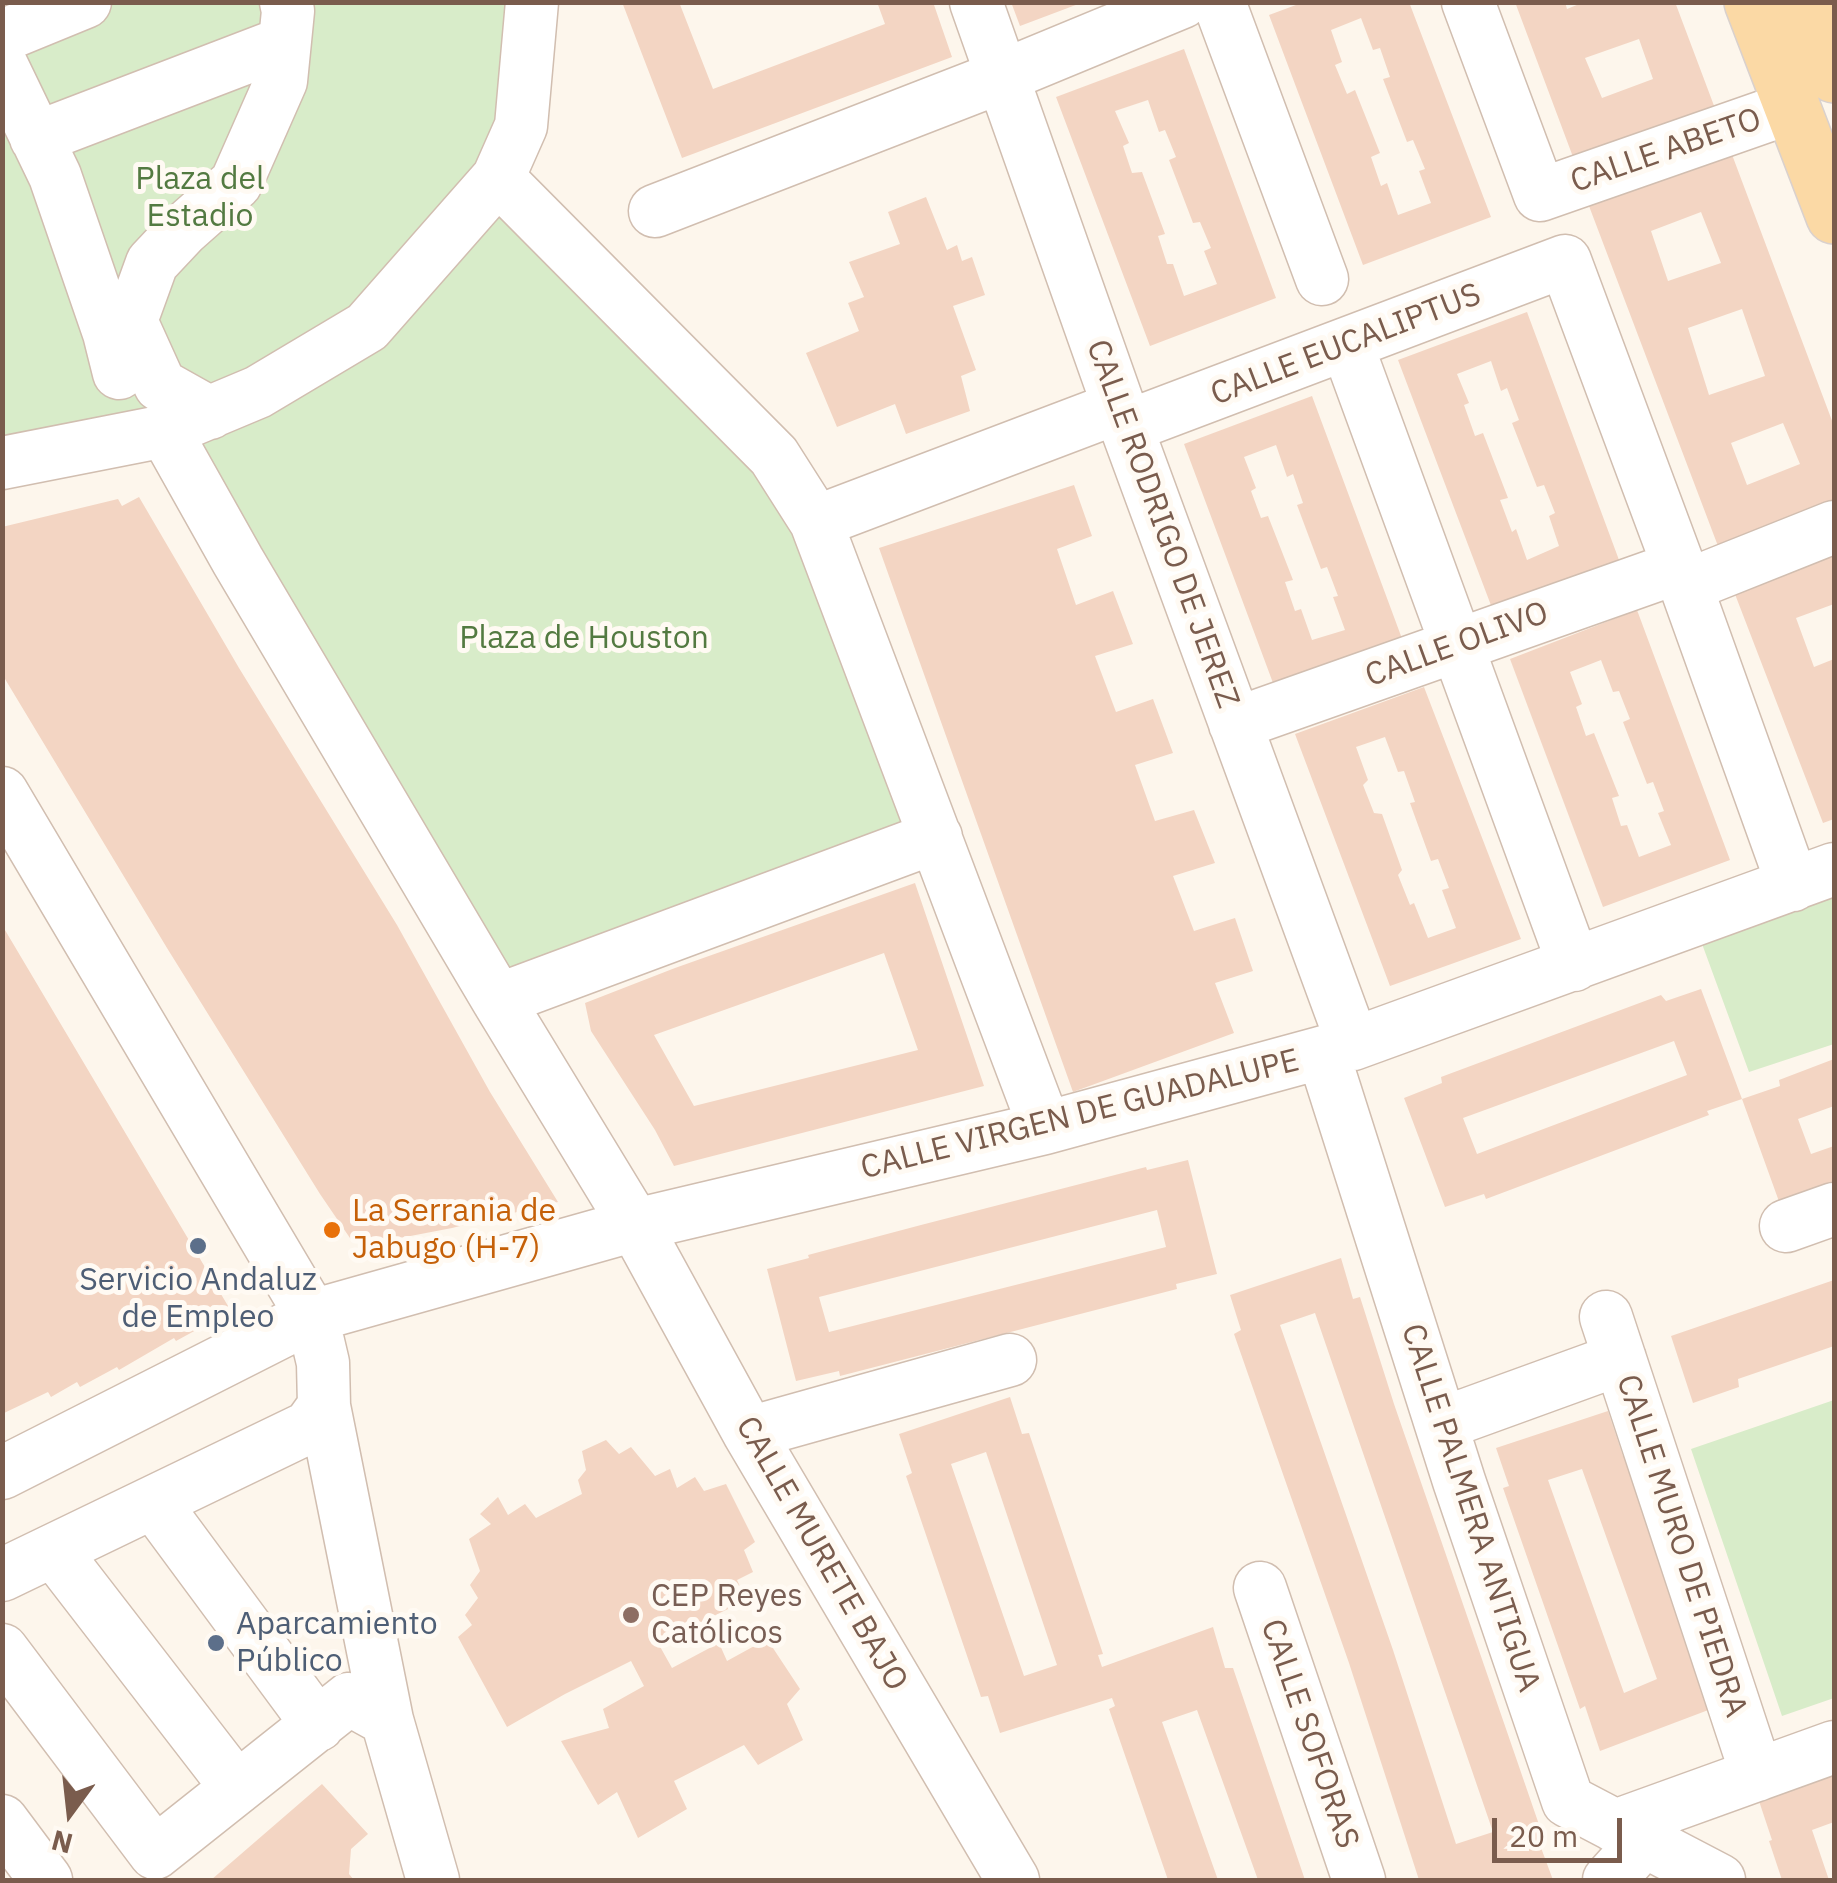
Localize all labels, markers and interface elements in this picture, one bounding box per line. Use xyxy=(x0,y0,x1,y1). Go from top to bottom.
street label: CALLE ABETO xyxy=(1566,100,1766,202)
park label: Plaza del Estadio xyxy=(135,161,265,236)
street label: CALLE EUCALIPTUS xyxy=(1206,276,1486,414)
street label: CALLE RODRIGO DE JEREZ xyxy=(1077,335,1247,713)
street label: CALLE OLIVO xyxy=(1360,594,1554,696)
park label: Plaza de Houston xyxy=(459,620,709,658)
street label: CALLE VIRGEN DE GUADALUPE xyxy=(857,1042,1303,1188)
place label: La Serrania de Jabugo (H-7) xyxy=(352,1193,556,1268)
marker: La Serrania de Jabugo (H-7) xyxy=(321,1219,343,1241)
marker: Servicio Andaluz de Empleo xyxy=(187,1235,209,1257)
place label: Servicio Andaluz de Empleo xyxy=(79,1262,317,1337)
street label: CALLE PALMERA ANTIGUA xyxy=(1392,1319,1548,1697)
street label: CALLE MURO DE PIEDRA xyxy=(1607,1370,1755,1722)
street label: CALLE MURETE BAJO xyxy=(727,1410,915,1698)
place label: CEP Reyes Católicos xyxy=(651,1578,803,1653)
marker: CEP Reyes Católicos xyxy=(620,1604,642,1626)
place label: Aparcamiento Público xyxy=(236,1606,438,1681)
street label: CALLE SOFORAS xyxy=(1252,1615,1366,1853)
marker: Aparcamiento Público xyxy=(205,1632,227,1654)
north arrow xyxy=(20,1763,120,1863)
scale bar xyxy=(1497,1798,1627,1860)
text: 20 m xyxy=(1509,1816,1578,1855)
text: N xyxy=(48,1822,77,1863)

